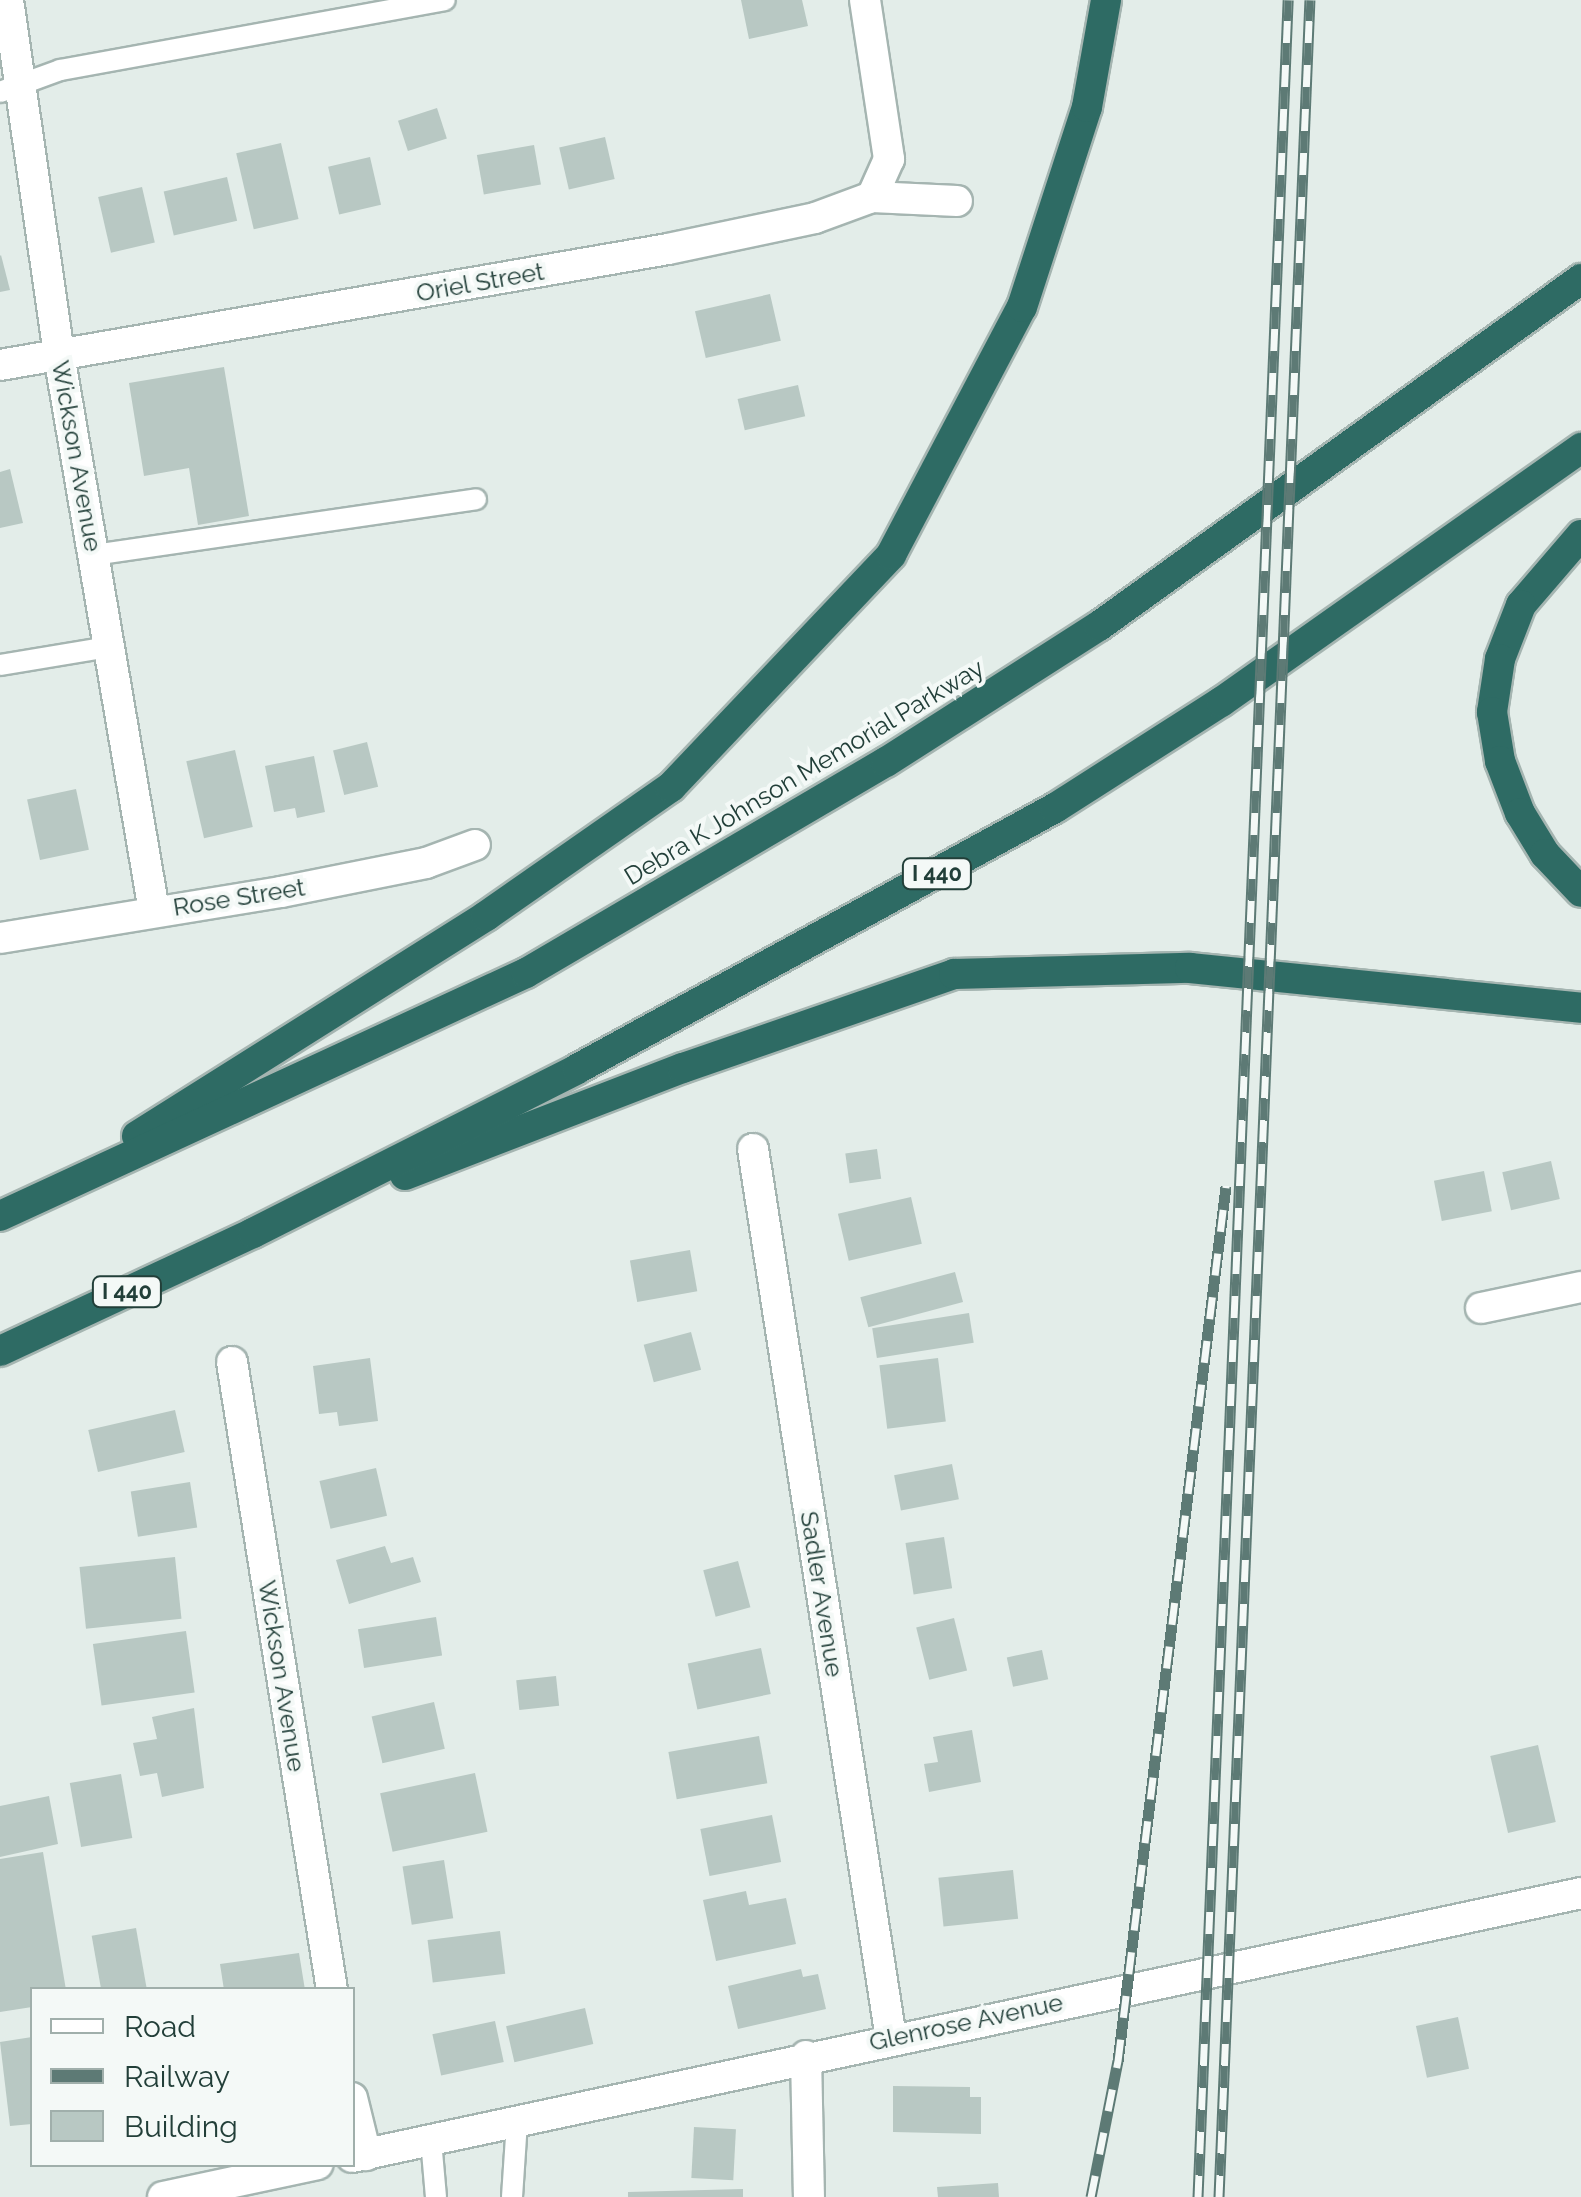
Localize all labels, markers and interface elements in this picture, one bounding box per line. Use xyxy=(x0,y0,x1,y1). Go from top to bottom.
street label: Oriel Street xyxy=(413,256,547,308)
street label: Wickson Avenue xyxy=(45,358,109,554)
street label: Debra K Johnson Memorial Parkway xyxy=(618,652,990,892)
road number: I 440 xyxy=(900,857,974,891)
street label: Rose Street xyxy=(171,872,307,922)
road number: I 440 xyxy=(90,1275,164,1309)
street label: Sadler Avenue xyxy=(794,1508,850,1680)
street label: Wickson Avenue xyxy=(252,1578,312,1774)
legend xyxy=(30,1987,355,2167)
street label: Glenrose Avenue xyxy=(866,1987,1066,2057)
text: Road xyxy=(124,2009,196,2044)
text: Railway xyxy=(124,2059,230,2094)
text: Building xyxy=(124,2109,238,2144)

